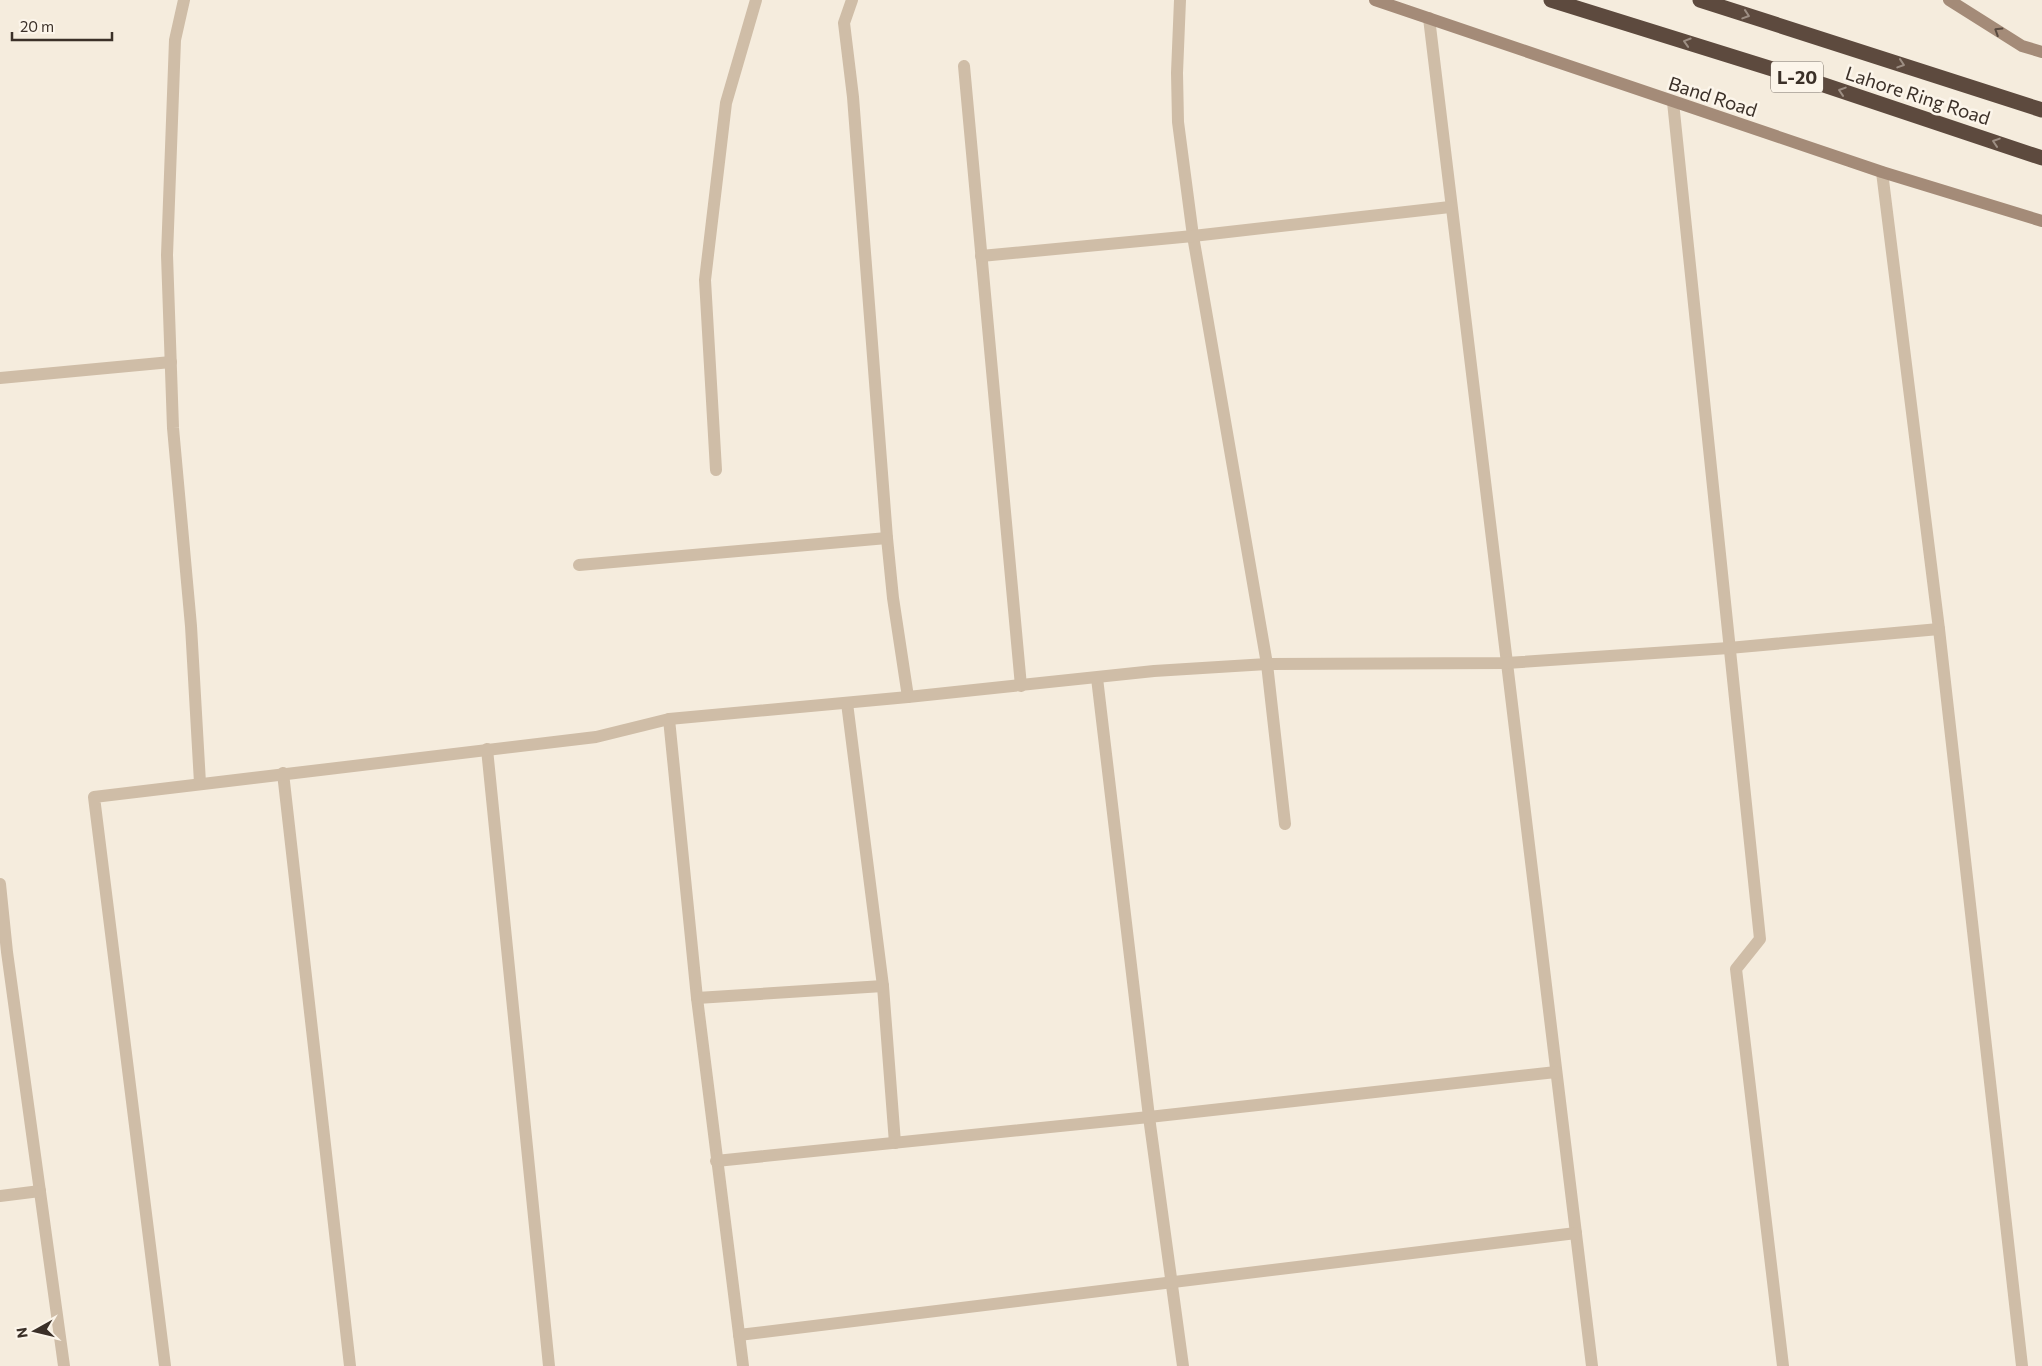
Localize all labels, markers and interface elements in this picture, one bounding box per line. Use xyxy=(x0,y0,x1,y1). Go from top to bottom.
one-way arrow xyxy=(1742,9,1750,19)
scale bar xyxy=(12,10,112,42)
text: 20 m xyxy=(20,17,54,35)
one-way arrow xyxy=(1995,28,2004,37)
one-way arrow xyxy=(1683,38,1691,48)
one-way arrow xyxy=(1897,59,1905,69)
street label: Lahore Ring Road xyxy=(1843,61,1993,129)
road number: L-20 xyxy=(1771,62,1823,92)
street label: Band Road xyxy=(1666,71,1760,121)
one-way arrow xyxy=(1838,87,1846,97)
one-way arrow xyxy=(1992,138,2000,148)
north arrow xyxy=(10,1306,60,1356)
text: N xyxy=(12,1326,31,1339)

